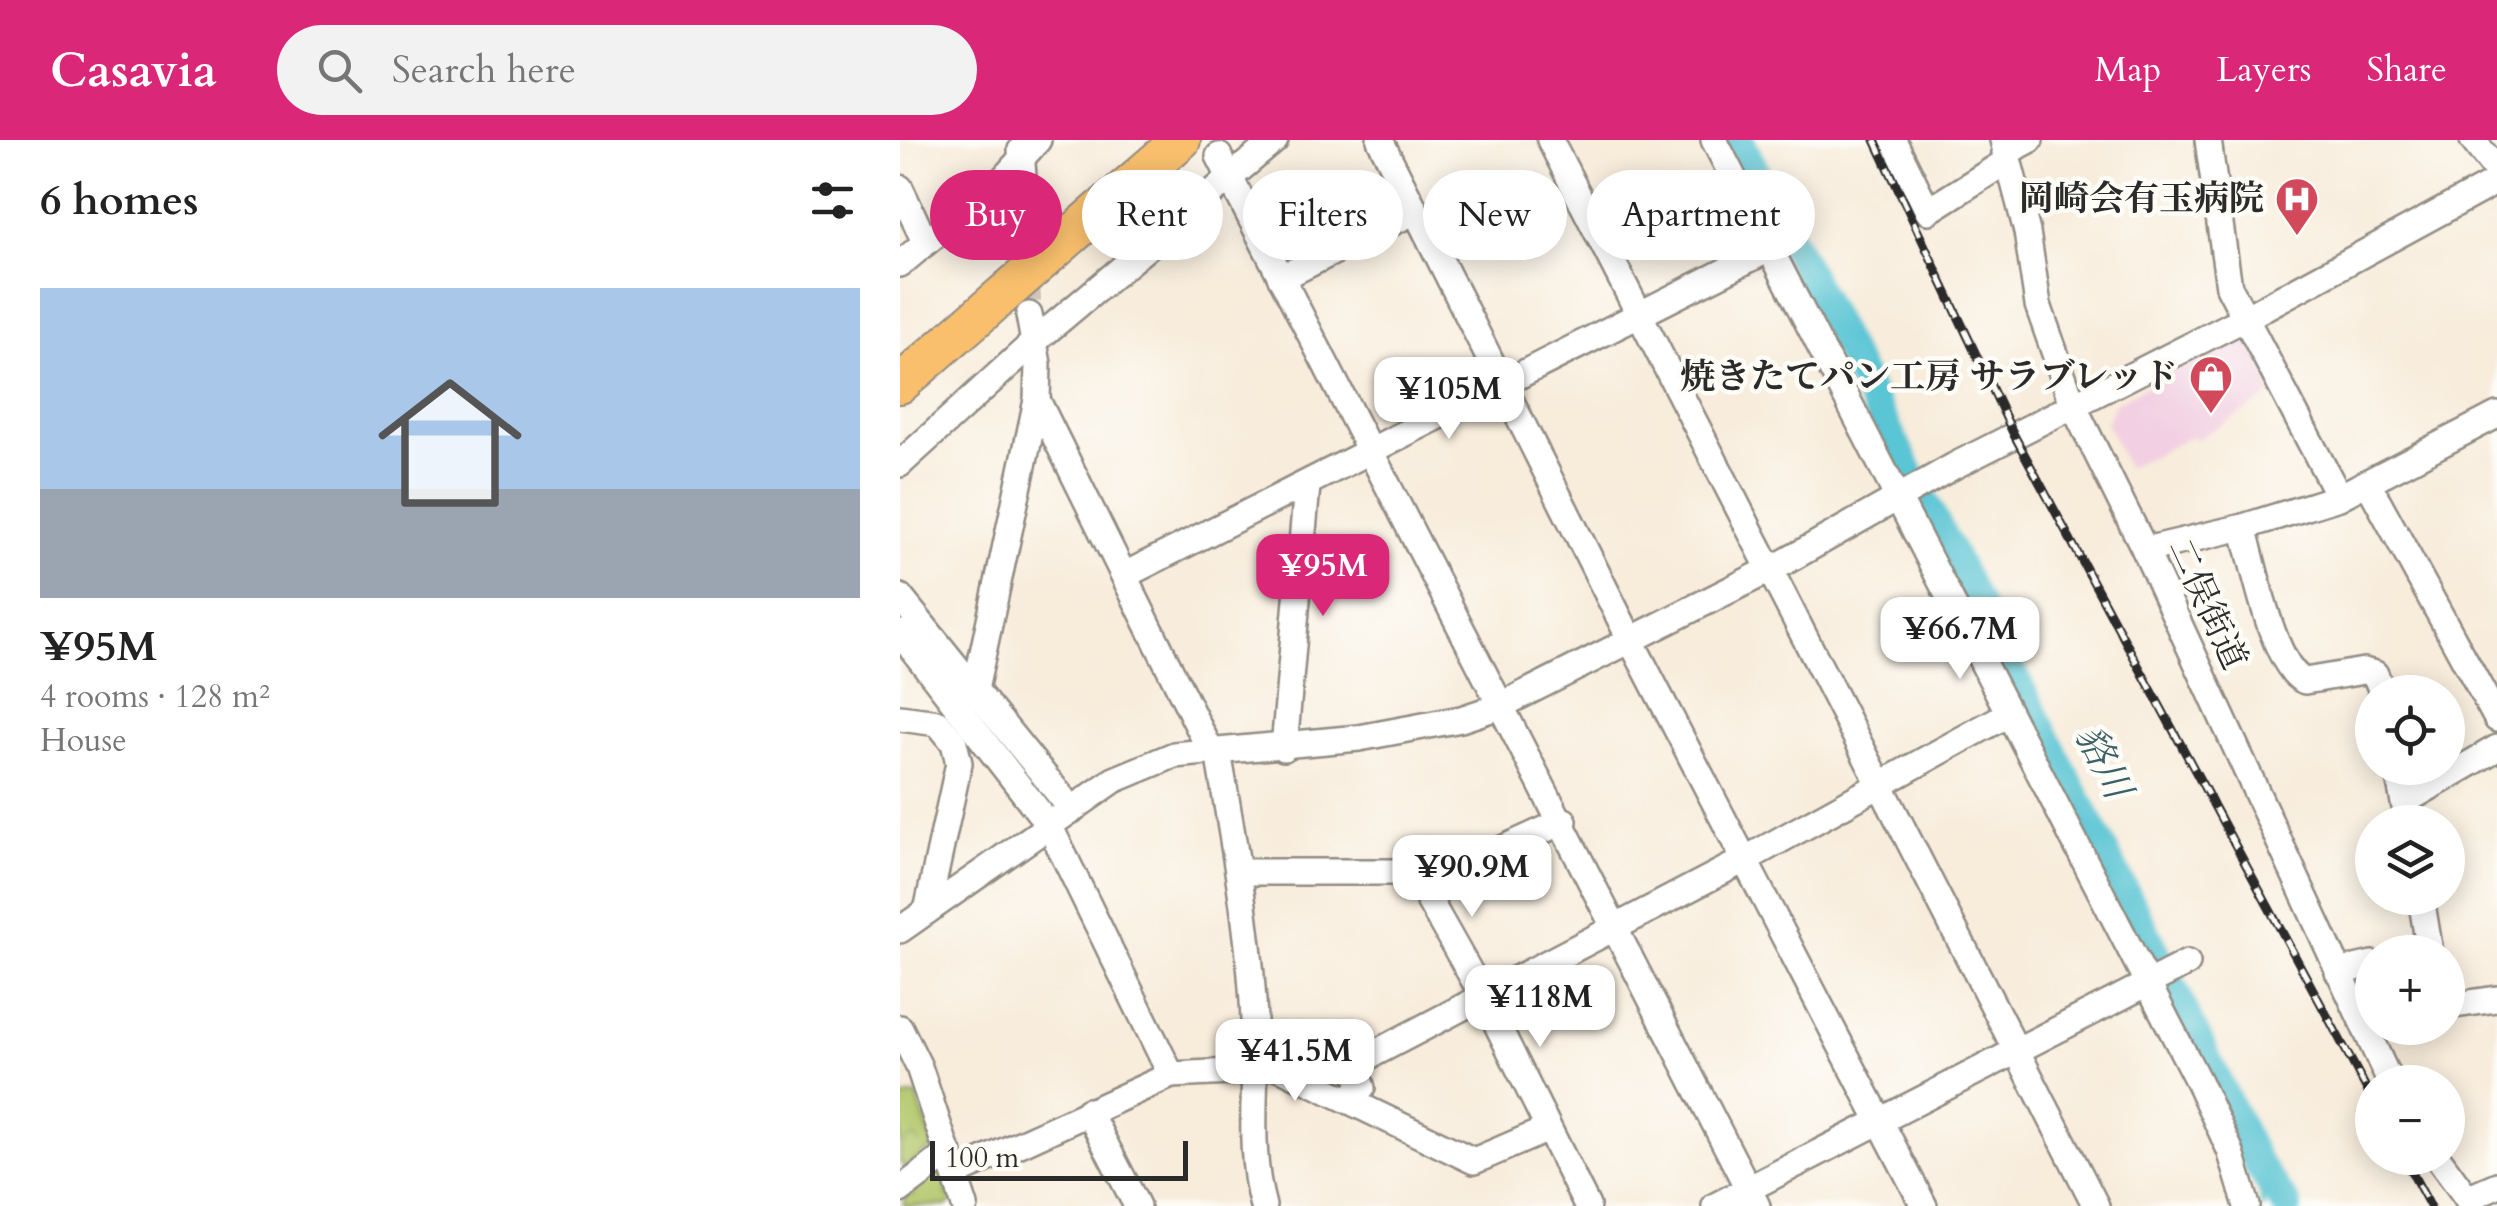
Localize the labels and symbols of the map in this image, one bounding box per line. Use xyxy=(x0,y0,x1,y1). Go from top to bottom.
place label: 岡崎会有玉病院 xyxy=(2019,175,2264,223)
hospital icon: 岡崎会有玉病院 xyxy=(2274,176,2320,237)
place label: 焼きたてパン工房 サラブレッド xyxy=(1680,353,2178,401)
shop icon: 焼きたてパン工房 サラブレッド xyxy=(2188,354,2234,415)
pin: ¥105M xyxy=(1379,357,1519,442)
street label: 二俣街道 xyxy=(2156,530,2258,678)
pin: ¥95M xyxy=(1264,534,1382,619)
pin: ¥66.7M xyxy=(1879,597,2041,682)
water label: 貉川 xyxy=(2063,716,2145,811)
pin: ¥90.9M xyxy=(1391,835,1553,920)
pin: ¥118M xyxy=(1470,965,1610,1050)
pin: ¥41.5M xyxy=(1214,1019,1376,1104)
scale bar xyxy=(930,1136,1188,1180)

